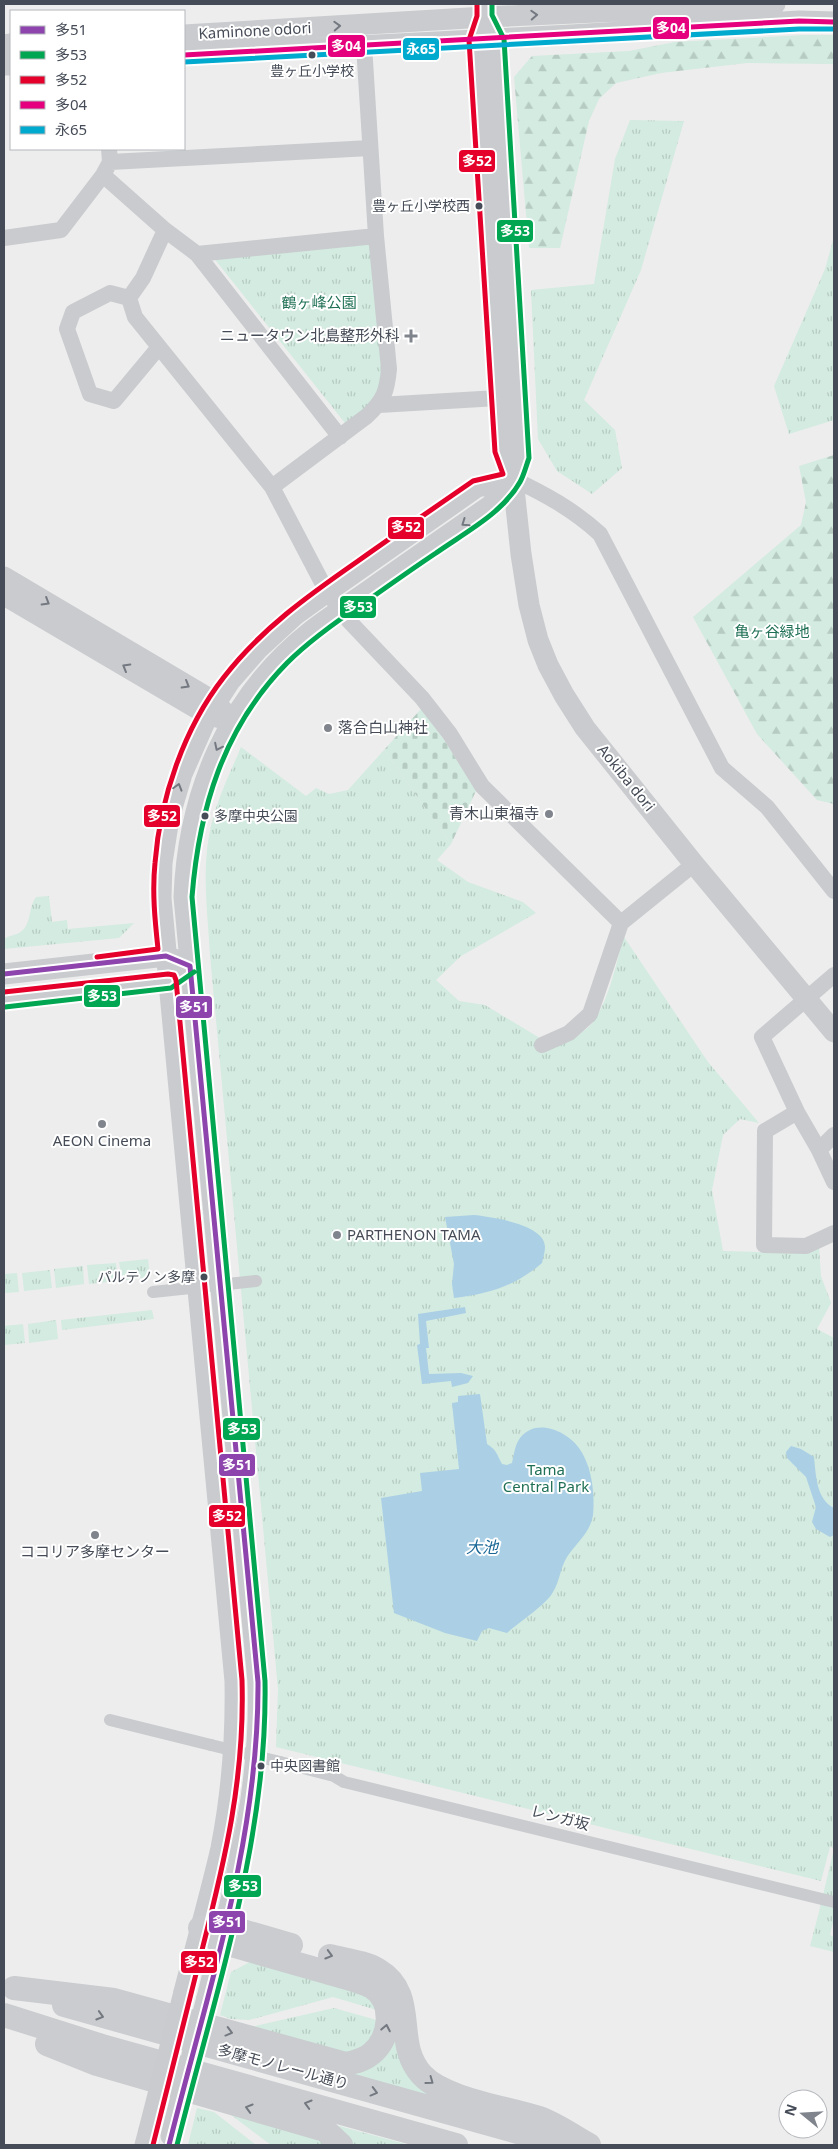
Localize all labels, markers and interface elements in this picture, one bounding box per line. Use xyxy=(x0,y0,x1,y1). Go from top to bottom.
legend xyxy=(10,10,185,150)
one-way arrow xyxy=(530,10,538,20)
line badge: 多04 xyxy=(652,16,690,40)
street label: Kaminone odori xyxy=(198,17,312,43)
text: 多04 xyxy=(656,18,686,37)
text: 多51 xyxy=(55,19,87,39)
one-way arrow xyxy=(334,20,342,31)
line badge: 多04 xyxy=(327,34,366,58)
text: 多04 xyxy=(331,36,361,55)
line badge: 永65 xyxy=(402,37,440,61)
text: 永65 xyxy=(406,39,436,58)
text: 多53 xyxy=(55,44,87,64)
marker: 豊ヶ丘小学校 xyxy=(307,50,317,60)
place label: 豊ヶ丘小学校 xyxy=(270,61,354,80)
text: 多52 xyxy=(55,69,87,89)
text: 多04 xyxy=(55,94,88,114)
text: 永65 xyxy=(55,119,87,139)
line badge: 多52 xyxy=(458,149,496,173)
text: 多52 xyxy=(462,151,492,170)
place label: 豊ヶ丘小学校西 xyxy=(372,196,470,215)
marker: 豊ヶ丘小学校西 xyxy=(474,201,484,211)
line badge: 多53 xyxy=(496,219,534,243)
text: 多53 xyxy=(500,221,530,240)
park label: 鶴ヶ峰公園 xyxy=(281,292,357,312)
place label: ニュータウン北島整形外科 xyxy=(220,325,400,345)
marker: ニュータウン北島整形外科 xyxy=(404,329,418,343)
line badge: 多52 xyxy=(387,516,425,540)
text: 多52 xyxy=(391,517,421,536)
one-way arrow xyxy=(461,517,471,526)
line badge: 多53 xyxy=(339,595,377,619)
one-way arrow xyxy=(40,596,49,606)
text: 多53 xyxy=(343,597,373,616)
park label: 亀ヶ谷緑地 xyxy=(734,621,810,641)
one-way arrow xyxy=(123,664,132,674)
one-way arrow xyxy=(180,678,189,688)
place label: 落合白山神社 xyxy=(338,717,428,737)
marker: 落合白山神社 xyxy=(322,722,334,734)
street label: Aokiba dori xyxy=(594,740,660,815)
one-way arrow xyxy=(214,742,225,751)
one-way arrow xyxy=(173,783,183,792)
place label: 青木山東福寺 xyxy=(449,803,539,823)
line badge: 多52 xyxy=(143,804,181,828)
text: 多52 xyxy=(147,806,177,825)
place label: 多摩中央公園 xyxy=(214,806,298,825)
marker: 青木山東福寺 xyxy=(543,808,555,820)
marker: 多摩中央公園 xyxy=(200,811,210,821)
line badge: 多53 xyxy=(83,984,121,1008)
text: 多53 xyxy=(87,986,117,1005)
line badge: 多51 xyxy=(175,995,213,1019)
text: 多51 xyxy=(179,997,209,1016)
marker: AEON Cinema xyxy=(96,1118,108,1130)
place label: AEON Cinema xyxy=(53,1130,151,1150)
place label: PARTHENON TAMA xyxy=(347,1224,481,1244)
marker: PARTHENON TAMA xyxy=(331,1229,343,1241)
place label: パルテノン多摩 xyxy=(97,1267,195,1286)
marker: パルテノン多摩 xyxy=(199,1272,209,1282)
line badge: 多53 xyxy=(222,1417,261,1441)
text: 多53 xyxy=(227,1419,257,1438)
line badge: 多51 xyxy=(218,1453,256,1477)
text: 多51 xyxy=(222,1455,252,1474)
park label: Tama Central Park xyxy=(503,1459,589,1496)
line badge: 多52 xyxy=(208,1504,246,1528)
text: 多52 xyxy=(212,1506,242,1525)
marker: ココリア多摩センター xyxy=(89,1529,101,1541)
water label: 大池 xyxy=(466,1536,500,1558)
place label: ココリア多摩センター xyxy=(20,1541,170,1561)
place label: 中央図書館 xyxy=(270,1756,340,1775)
marker: 中央図書館 xyxy=(256,1761,266,1771)
street label: レンガ坂 xyxy=(529,1800,592,1834)
line badge: 多53 xyxy=(223,1874,262,1898)
text: 多53 xyxy=(228,1876,258,1895)
line badge: 多51 xyxy=(208,1910,246,1934)
text: 多51 xyxy=(212,1912,242,1931)
line badge: 多52 xyxy=(180,1950,218,1974)
one-way arrow xyxy=(324,1950,332,1960)
text: 多52 xyxy=(184,1952,214,1971)
one-way arrow xyxy=(95,2011,103,2021)
one-way arrow xyxy=(380,2023,391,2032)
one-way arrow xyxy=(224,2026,232,2036)
street label: 多摩モノレール通り xyxy=(215,2039,351,2093)
one-way arrow xyxy=(424,2075,434,2084)
one-way arrow xyxy=(370,2087,378,2097)
north arrow xyxy=(778,2089,828,2139)
one-way arrow xyxy=(304,2099,312,2109)
text: N xyxy=(779,2101,801,2118)
one-way arrow xyxy=(245,2104,253,2114)

